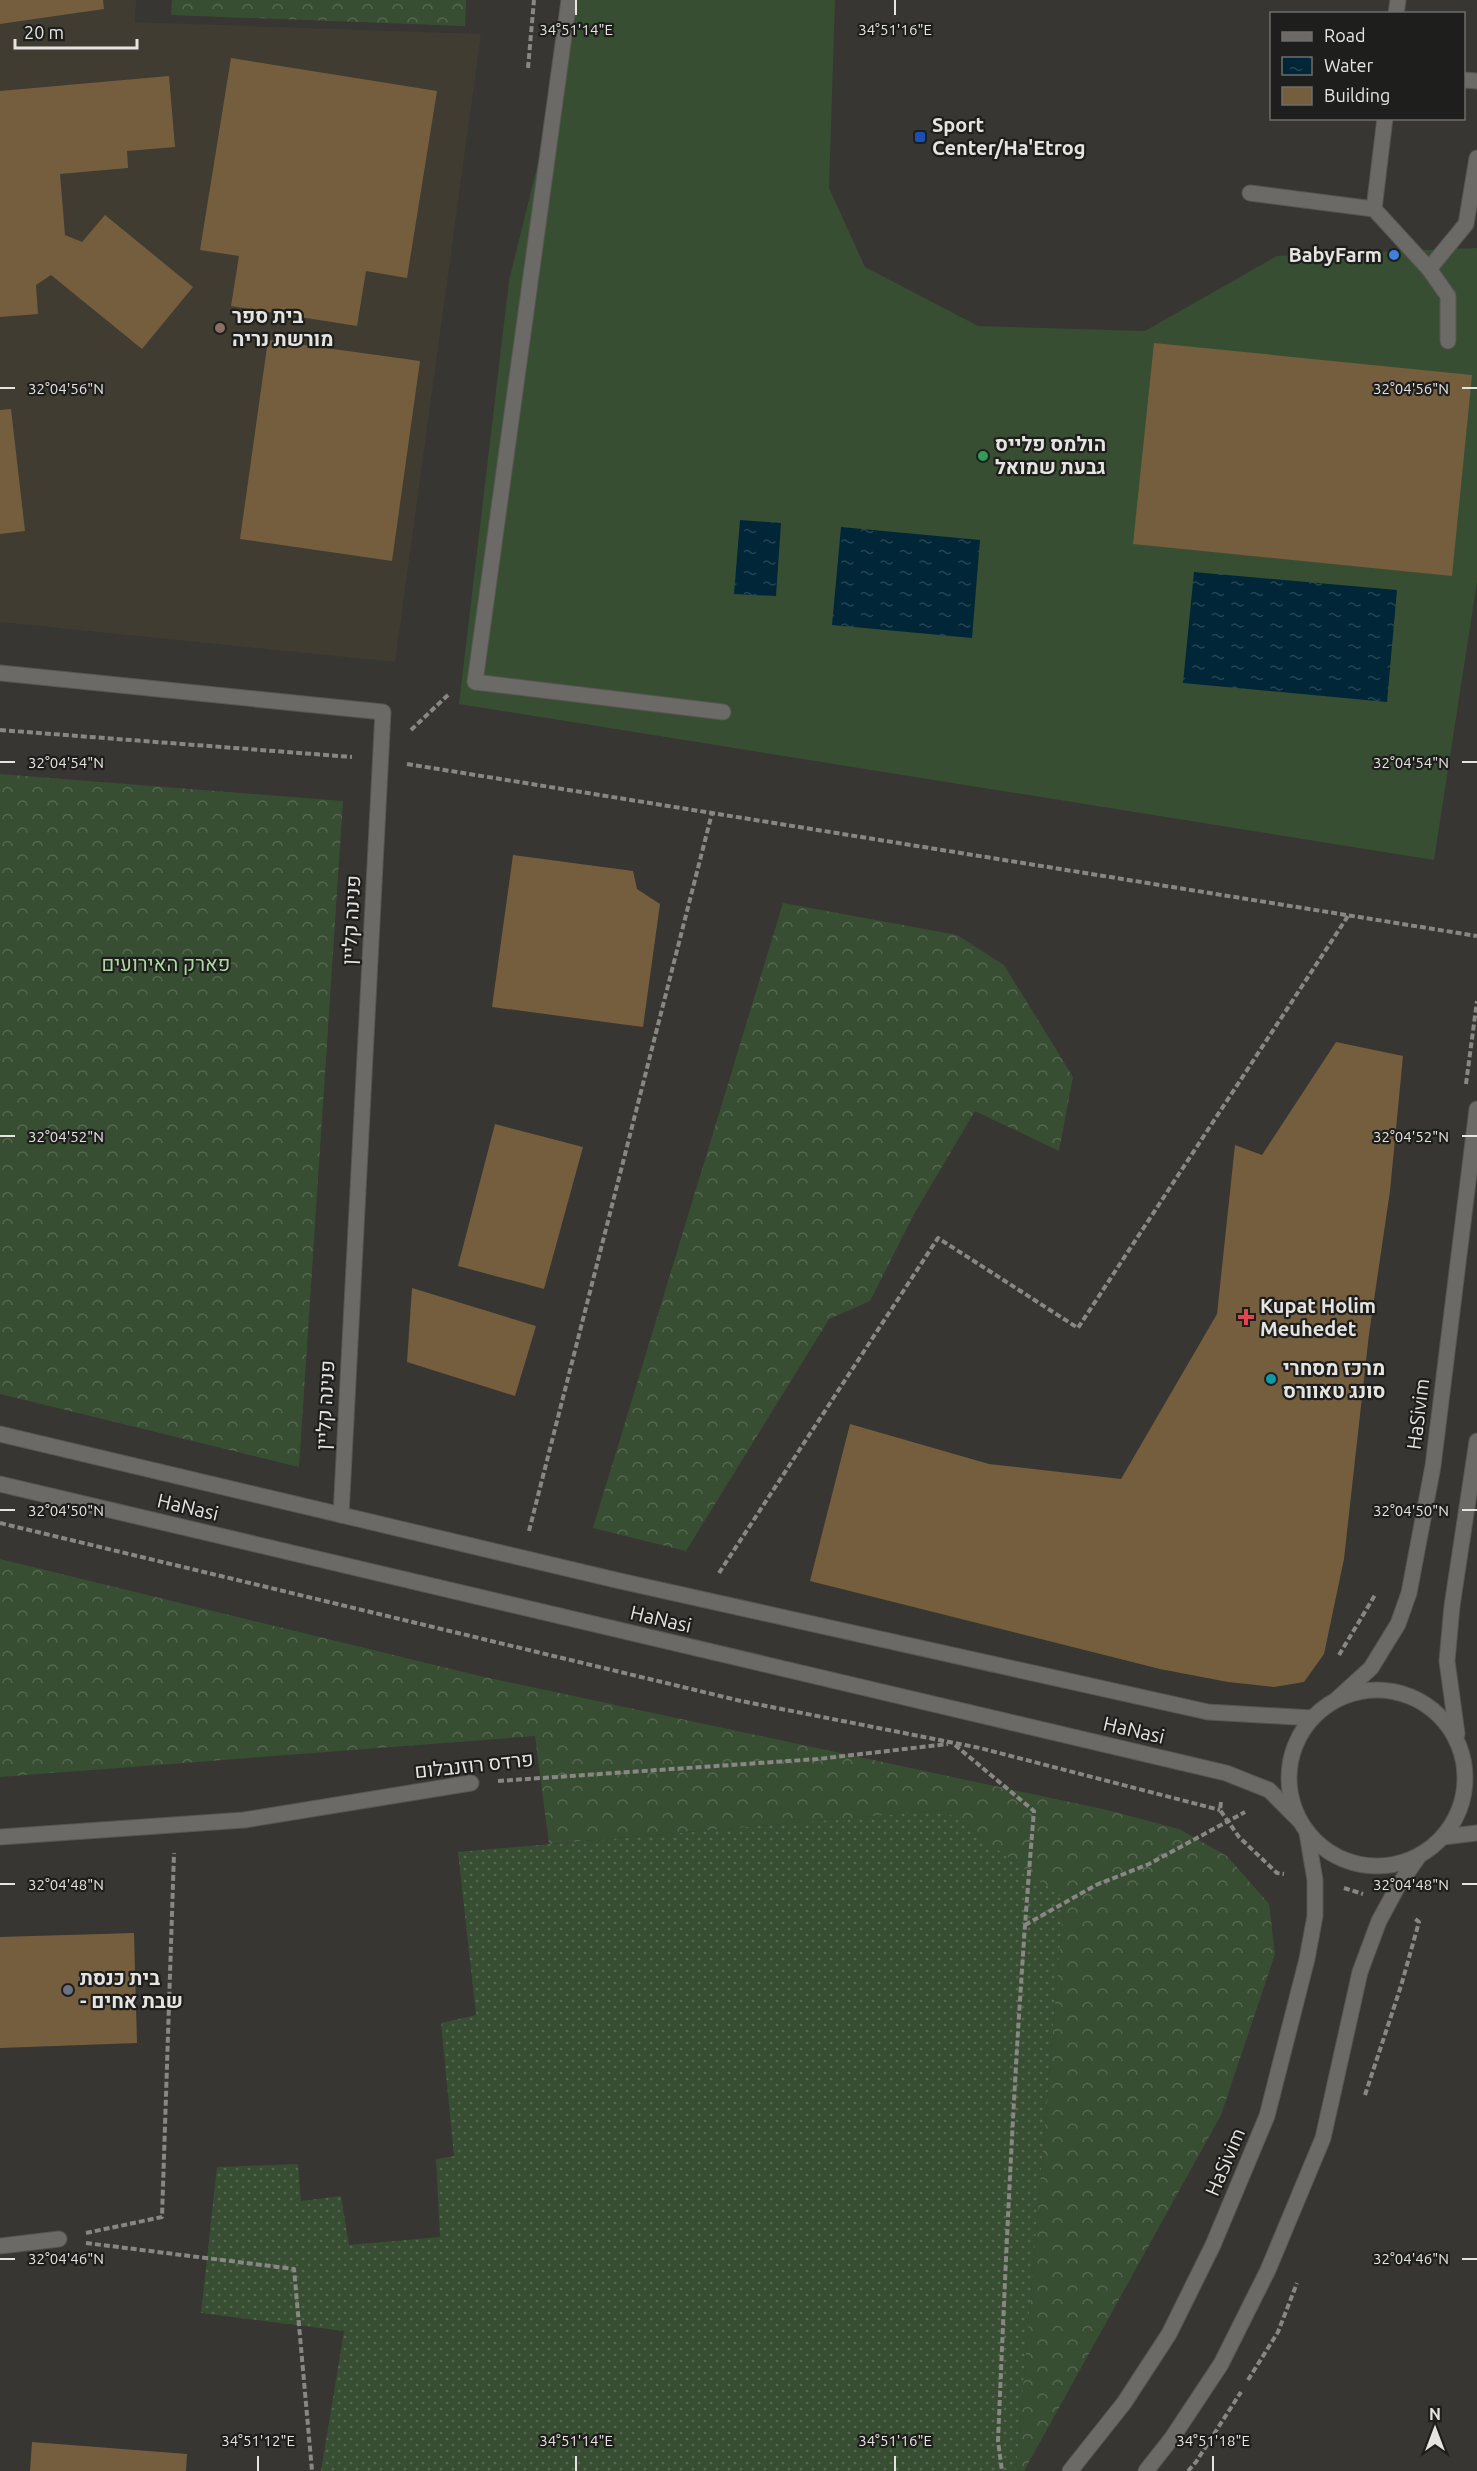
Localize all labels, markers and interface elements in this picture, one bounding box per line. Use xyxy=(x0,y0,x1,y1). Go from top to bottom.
scale bar xyxy=(15,12,136,50)
legend xyxy=(1270,12,1465,120)
text: 34°51'14"E xyxy=(539,21,613,38)
text: 34°51'16"E xyxy=(858,21,932,38)
text: 20 m xyxy=(24,22,64,42)
text: Road xyxy=(1324,25,1366,45)
text: Water xyxy=(1324,55,1374,75)
text: Building xyxy=(1324,85,1390,105)
place label: Sport Center/Ha'Etrog xyxy=(932,113,1086,159)
marker: Sport Center/Ha'Etrog xyxy=(913,130,927,144)
place label: BabyFarm xyxy=(1288,243,1382,266)
marker: BabyFarm xyxy=(1387,248,1401,262)
place label: בית ספר מורשת נריה xyxy=(232,304,333,350)
marker: בית ספר מורשת נריה xyxy=(213,321,227,335)
text: 32°04'56"N xyxy=(28,380,104,397)
text: 32°04'56"N xyxy=(1373,380,1449,397)
place label: הולמס פלייס גבעת שמואל xyxy=(995,432,1106,478)
marker: הולמס פלייס גבעת שמואל xyxy=(976,449,990,463)
text: 32°04'54"N xyxy=(28,754,104,771)
text: 32°04'54"N xyxy=(1373,754,1449,771)
street label: פנינה קליין xyxy=(337,874,364,965)
park label: פארק האירועים xyxy=(102,952,230,975)
text: 32°04'52"N xyxy=(28,1128,104,1145)
text: 32°04'52"N xyxy=(1373,1128,1449,1145)
place label: Kupat Holim Meuhedet xyxy=(1260,1294,1376,1340)
marker: Kupat Holim Meuhedet xyxy=(1237,1308,1255,1326)
place label: מרכז מסחרי סונג טאוורס xyxy=(1283,1356,1385,1402)
street label: פנינה קליין xyxy=(311,1359,338,1450)
marker: מרכז מסחרי סונג טאוורס xyxy=(1264,1372,1278,1386)
street label: HaSivim xyxy=(1402,1377,1433,1451)
street label: HaNasi xyxy=(155,1488,221,1525)
text: 32°04'50"N xyxy=(28,1502,104,1519)
text: 32°04'50"N xyxy=(1373,1502,1449,1519)
street label: HaNasi xyxy=(628,1600,694,1637)
street label: HaNasi xyxy=(1101,1711,1167,1748)
street label: פרדס רוזנבלום xyxy=(413,1747,535,1782)
text: 32°04'48"N xyxy=(28,1876,104,1893)
text: 32°04'48"N xyxy=(1373,1876,1449,1893)
place label: בית כנסת - שבת אחים xyxy=(80,1966,183,2012)
marker: בית כנסת - שבת אחים xyxy=(61,1983,75,1997)
street label: HaSivim xyxy=(1200,2124,1249,2199)
text: 32°04'46"N xyxy=(28,2250,104,2267)
text: 32°04'46"N xyxy=(1373,2250,1449,2267)
north arrow xyxy=(1405,2399,1465,2459)
text: N xyxy=(1429,2405,1441,2423)
text: 34°51'12"E xyxy=(221,2432,295,2449)
text: 34°51'14"E xyxy=(539,2432,613,2449)
text: 34°51'16"E xyxy=(858,2432,932,2449)
text: 34°51'18"E xyxy=(1176,2432,1250,2449)

